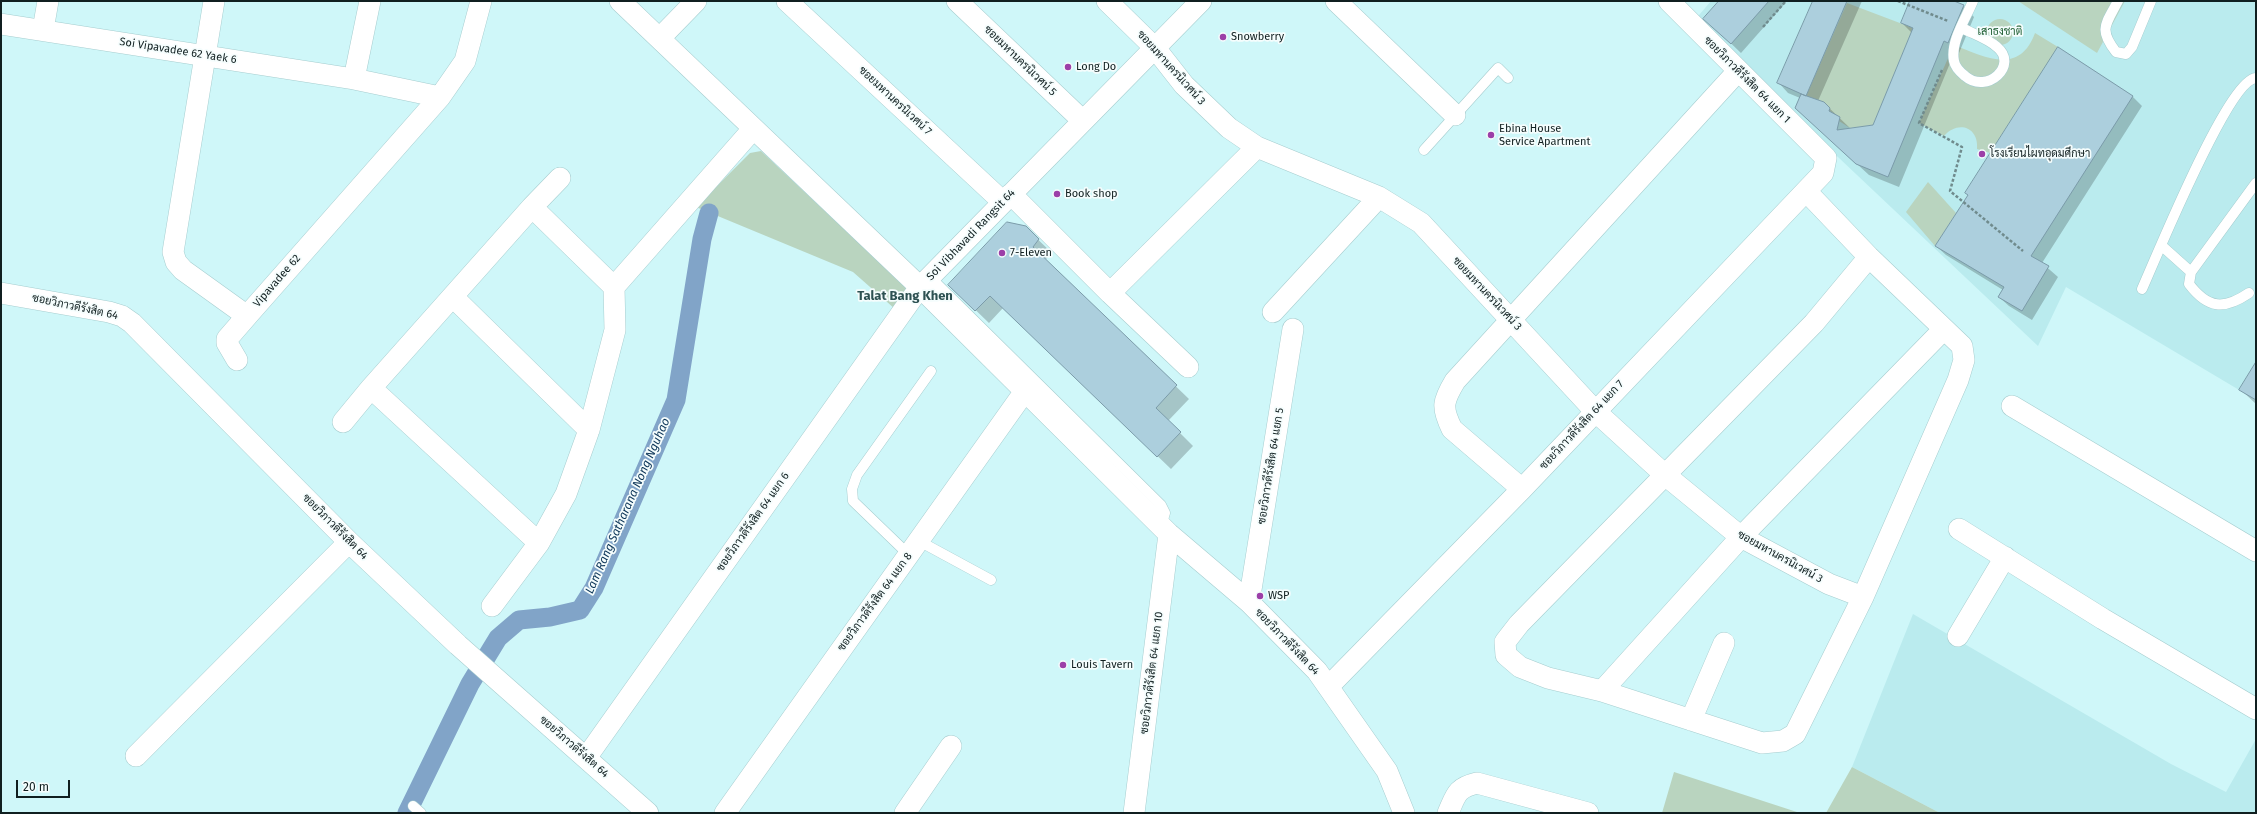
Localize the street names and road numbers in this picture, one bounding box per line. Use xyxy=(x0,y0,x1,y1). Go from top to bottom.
street label: ซอยมหานครนิเวศน์ 5 xyxy=(981,23,1059,99)
street label: ซอยมหานครนิเวศน์ 3 xyxy=(1134,28,1208,108)
street label: ซอยวิภาวดีรังสิต 64 แยก 1 xyxy=(1701,34,1793,126)
street label: Soi Vipavadee 62 Yaek 6 xyxy=(119,35,237,67)
street label: ซอยมหานครนิเวศน์ 7 xyxy=(856,64,934,138)
street label: Soi Vibhavadi Rangsit 64 xyxy=(924,187,1018,283)
street label: Vipavadee 62 xyxy=(251,252,303,310)
street label: ซอยมหานครนิเวศน์ 3 xyxy=(1450,255,1524,333)
street label: ซอยวิภาวดีรังสิต 64 xyxy=(31,291,119,323)
street label: ซอยวิภาวดีรังสิต 64 แยก 7 xyxy=(1537,378,1627,472)
street label: ซอยวิภาวดีรังสิต 64 แยก 5 xyxy=(1255,407,1287,525)
street label: ซอยวิภาวดีรังสิต 64 แยก 6 xyxy=(714,470,792,574)
street label: ซอยวิภาวดีรังสิต 64 xyxy=(299,491,371,563)
street label: ซอยมหานครนิเวศน์ 3 xyxy=(1735,528,1825,586)
street label: ซอยวิภาวดีรังสิต 64 แยก 8 xyxy=(835,550,915,654)
street label: ซอยวิภาวดีรังสิต 64 xyxy=(1252,606,1322,678)
street label: ซอยวิภาวดีรังสิต 64 แยก 10 xyxy=(1138,611,1166,735)
street label: ซอยวิภาวดีรังสิต 64 xyxy=(537,713,611,781)

